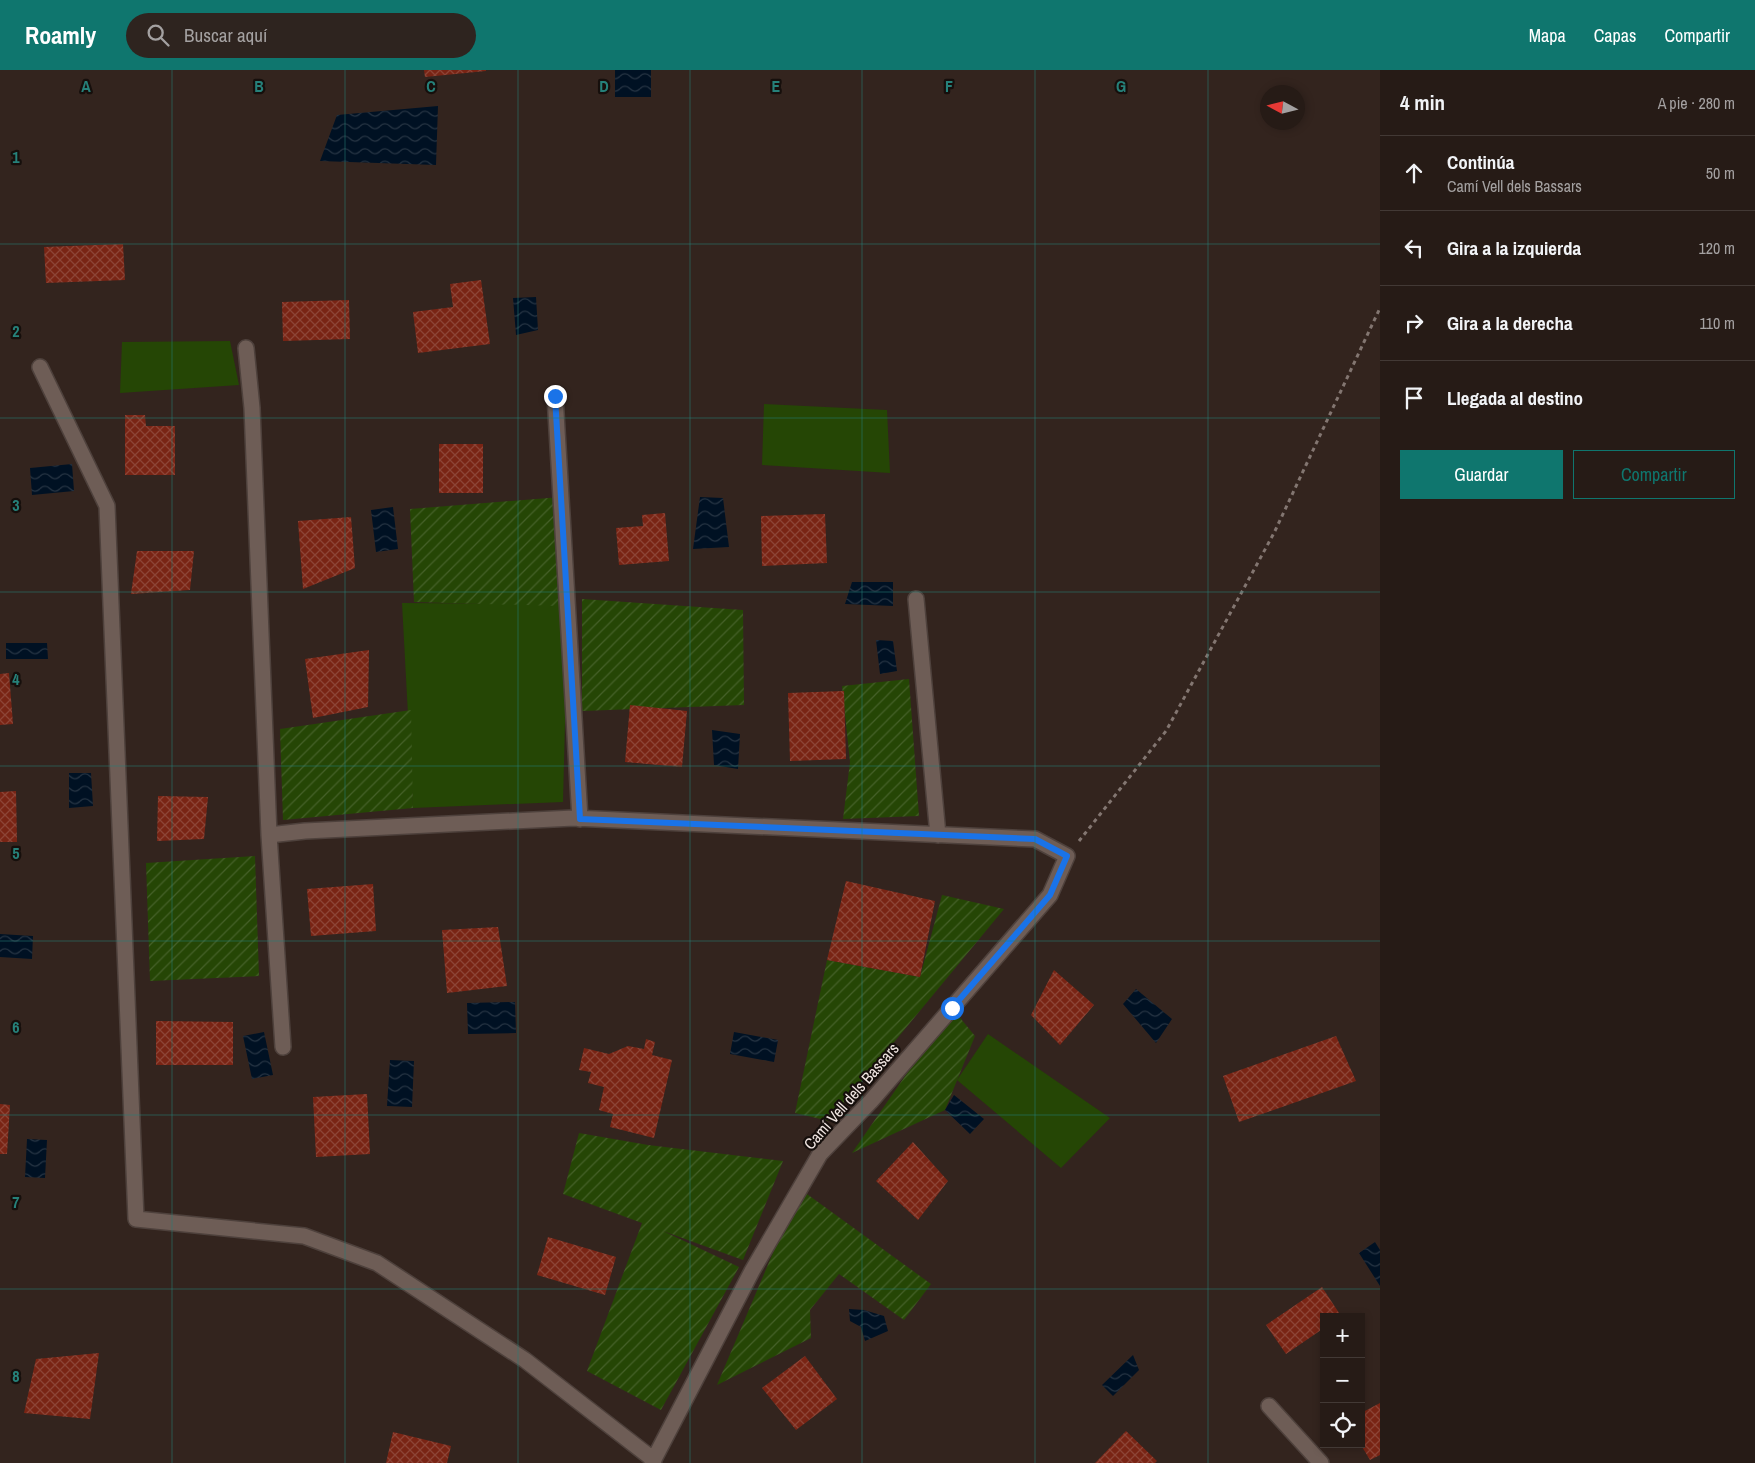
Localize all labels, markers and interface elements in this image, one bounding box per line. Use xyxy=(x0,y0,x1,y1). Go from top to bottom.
search box xyxy=(126,13,476,58)
text: Roamly xyxy=(25,19,96,51)
icon: search xyxy=(144,21,172,49)
text: Buscar aquí xyxy=(184,22,267,48)
text: Mapa xyxy=(1529,23,1566,48)
text: Capas xyxy=(1594,23,1636,48)
text: Compartir xyxy=(1664,23,1730,48)
text: A xyxy=(81,75,91,97)
text: B xyxy=(254,75,264,97)
text: C xyxy=(426,75,436,97)
text: D xyxy=(599,75,609,97)
text: E xyxy=(772,75,781,97)
text: F xyxy=(945,75,953,97)
text: G xyxy=(1116,75,1126,97)
north arrow xyxy=(1260,85,1305,130)
text: 4 min xyxy=(1400,88,1445,117)
text: A pie · 280 m xyxy=(1658,92,1735,114)
text: 1 xyxy=(12,146,20,168)
text: Continúa xyxy=(1447,149,1515,175)
icon: ahead xyxy=(1400,159,1428,187)
text: 50 m xyxy=(1706,162,1735,184)
text: Camí Vell dels Bassars xyxy=(1447,175,1582,197)
icon: left xyxy=(1400,234,1428,262)
text: Gira a la izquierda xyxy=(1447,235,1581,261)
text: 120 m xyxy=(1699,237,1735,259)
icon: right xyxy=(1400,309,1428,337)
text: Gira a la derecha xyxy=(1447,310,1573,336)
text: 110 m xyxy=(1699,312,1735,334)
text: 2 xyxy=(12,320,20,342)
icon: arrive xyxy=(1400,384,1428,412)
route end xyxy=(544,385,567,408)
text: Llegada al destino xyxy=(1447,385,1583,411)
button: Guardar xyxy=(1400,450,1563,499)
button: Compartir xyxy=(1573,450,1735,499)
text: 3 xyxy=(12,494,20,516)
text: 4 xyxy=(12,668,20,690)
text: 5 xyxy=(12,842,20,864)
route start xyxy=(941,997,964,1020)
text: 6 xyxy=(12,1016,20,1038)
street label: Camí Vell dels Bassars xyxy=(798,1038,904,1154)
text: 7 xyxy=(12,1191,20,1213)
map controls xyxy=(1320,1313,1365,1448)
button: + xyxy=(1320,1313,1365,1358)
button: − xyxy=(1320,1358,1365,1403)
text: 8 xyxy=(12,1365,20,1387)
button: locate xyxy=(1320,1403,1365,1448)

